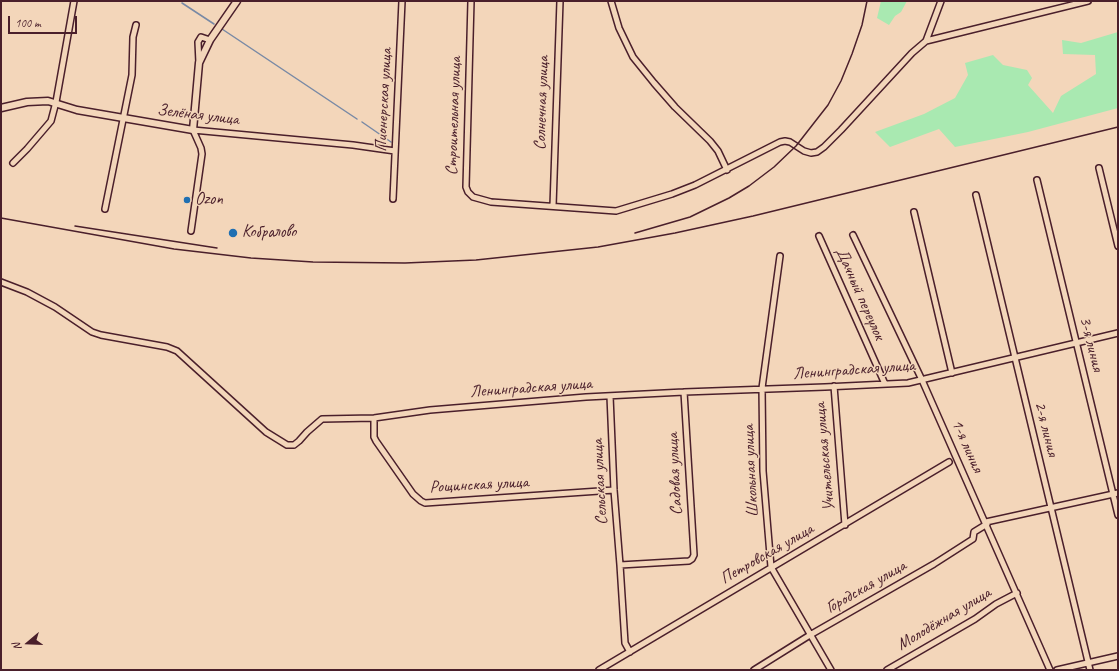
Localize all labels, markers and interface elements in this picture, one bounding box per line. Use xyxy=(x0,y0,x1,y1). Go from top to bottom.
scale bar xyxy=(10,8,79,34)
text: 100 m xyxy=(15,15,41,31)
street label: Пионерская улица xyxy=(371,48,397,152)
street label: Строительная улица xyxy=(442,56,466,176)
street label: Солнечная улица xyxy=(530,56,554,150)
street label: Зелёная улица xyxy=(156,100,240,130)
place label: Ozon xyxy=(195,190,223,210)
marker: Ozon xyxy=(182,195,192,205)
place label: Кобралово xyxy=(242,223,296,243)
marker: Кобралово xyxy=(227,227,239,239)
street label: Дачный переулок xyxy=(831,245,889,343)
street label: 3-я линия xyxy=(1074,314,1108,374)
street label: Ленинградская улица xyxy=(792,356,916,384)
street label: Ленинградская улица xyxy=(469,374,593,402)
street label: 2-я линия xyxy=(1029,399,1063,459)
street label: Учительская улица xyxy=(810,402,840,512)
street label: 1-я линия xyxy=(946,416,988,476)
street label: Школьная улица xyxy=(738,424,764,518)
street label: Садовая улица xyxy=(663,432,687,516)
street label: Сельская улица xyxy=(588,438,612,526)
street label: Рощинская улица xyxy=(429,472,529,498)
street label: Петровская улица xyxy=(717,519,817,589)
street label: Городская улица xyxy=(822,556,910,618)
street label: Молодёжная улица xyxy=(893,583,995,655)
north arrow xyxy=(8,623,48,663)
text: N xyxy=(9,641,24,652)

